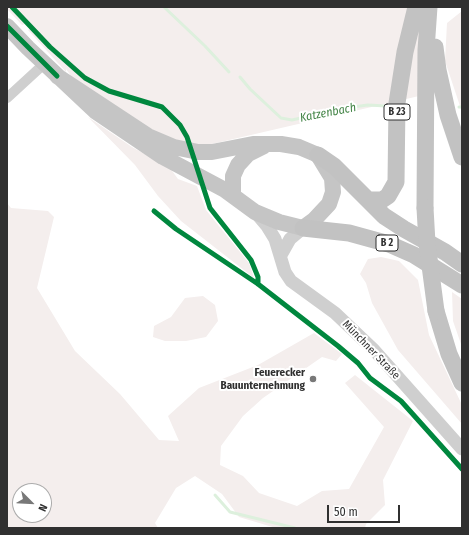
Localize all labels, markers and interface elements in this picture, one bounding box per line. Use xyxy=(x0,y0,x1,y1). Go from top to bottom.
water label: Katzenbach xyxy=(299,101,357,125)
road number: B 23 xyxy=(384,104,410,120)
road number: B 2 xyxy=(376,235,398,251)
street label: Münchner Straße xyxy=(340,318,402,382)
place label: Feuerecker Bauunternehmung xyxy=(220,366,305,392)
marker: Feuerecker Bauunternehmung xyxy=(308,374,318,384)
north arrow xyxy=(12,483,52,523)
scale bar xyxy=(329,497,402,523)
text: N xyxy=(35,502,50,513)
text: 50 m xyxy=(334,505,358,519)

